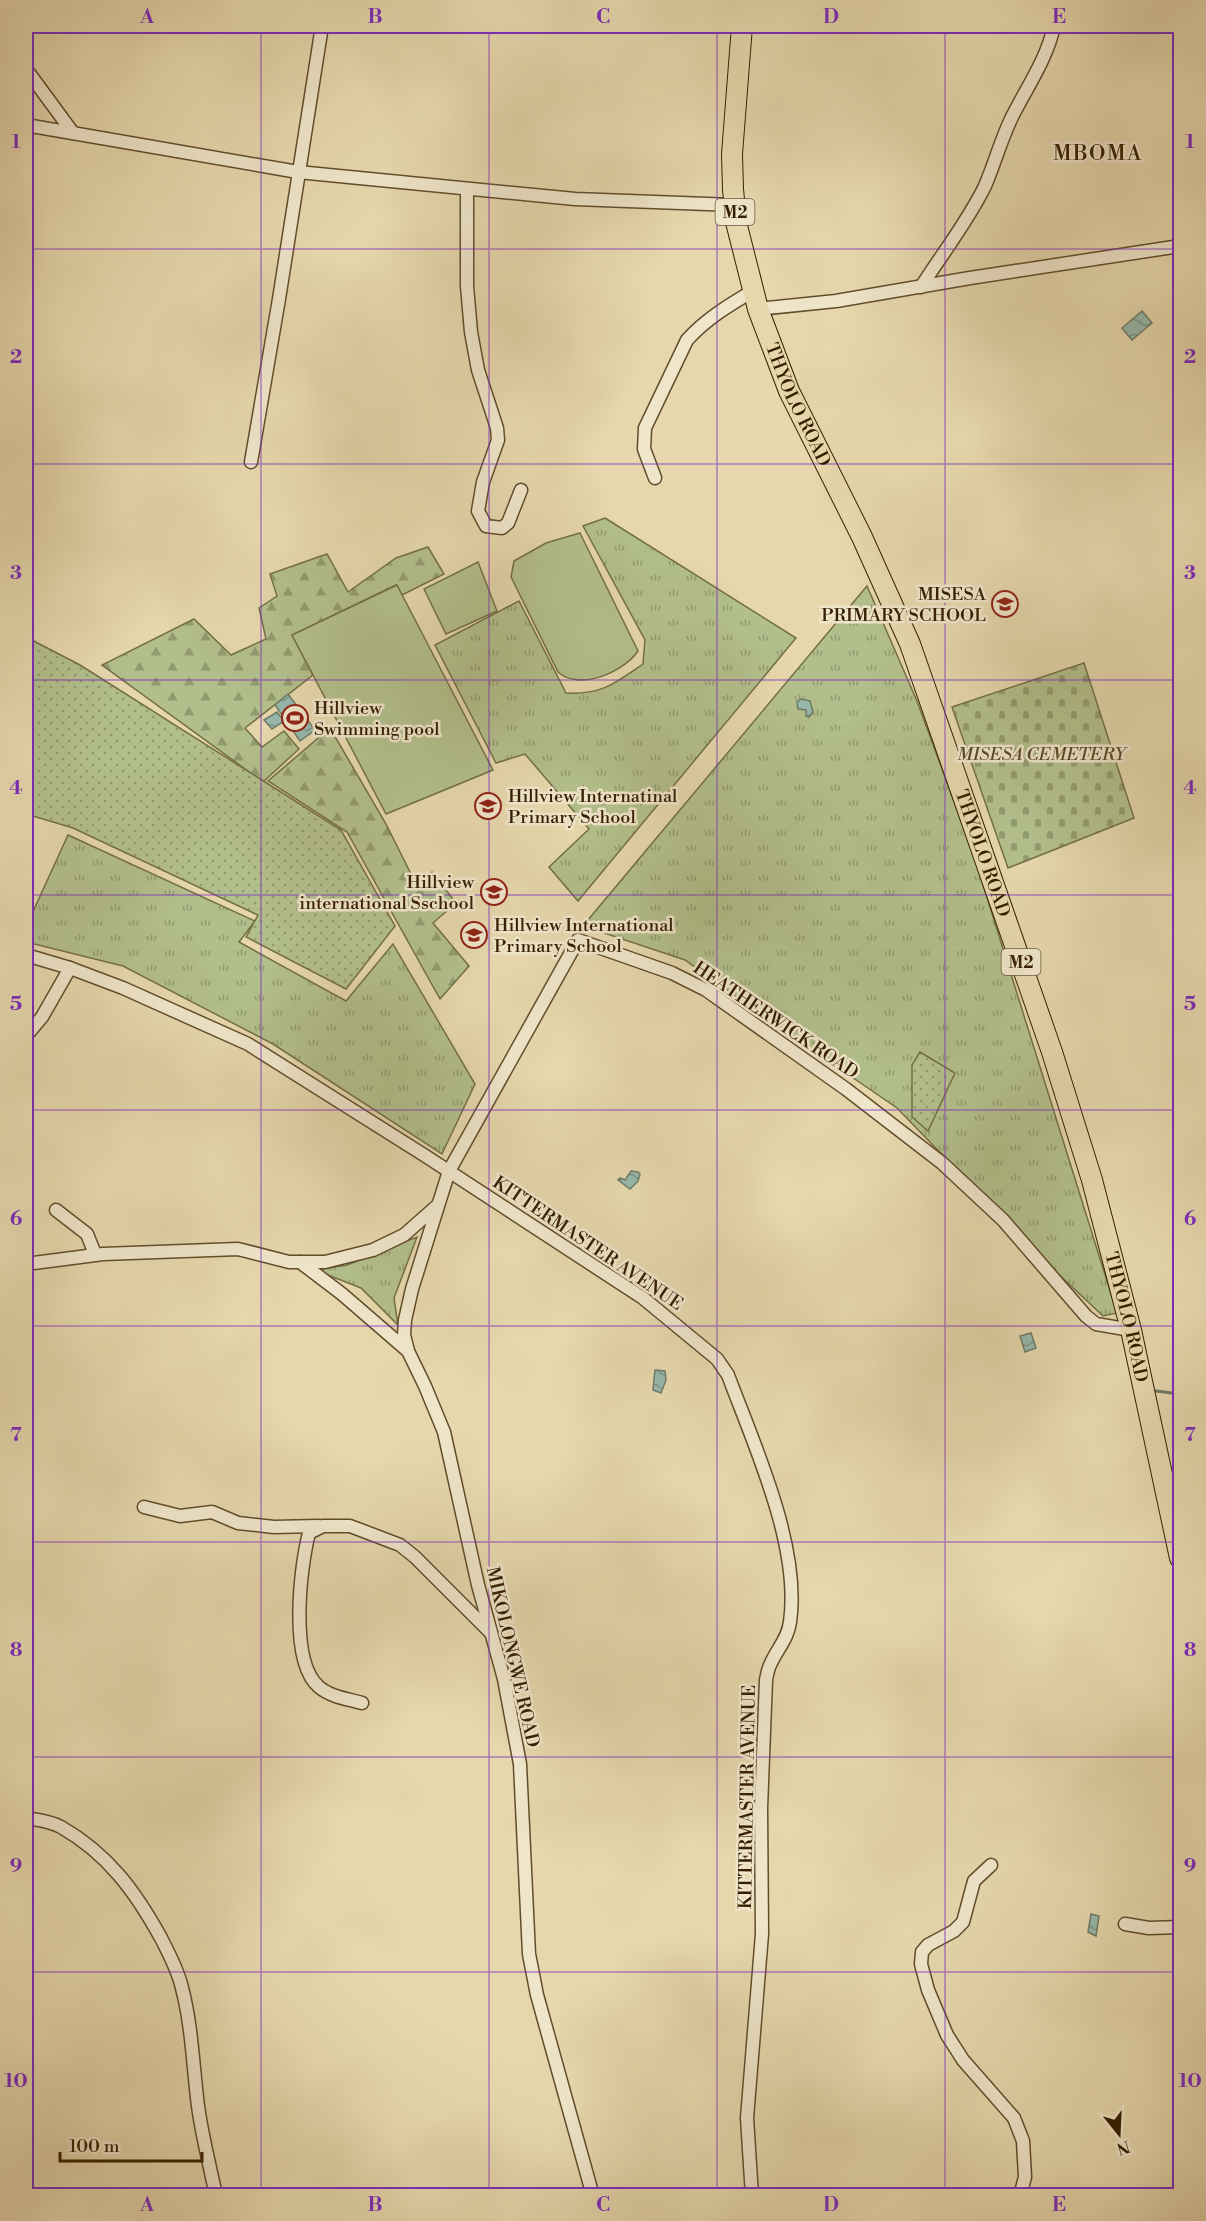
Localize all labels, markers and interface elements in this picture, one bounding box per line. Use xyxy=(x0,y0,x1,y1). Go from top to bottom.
text: A xyxy=(139,5,155,30)
text: B xyxy=(367,5,383,30)
text: C xyxy=(596,5,610,30)
text: D xyxy=(823,5,839,30)
text: E xyxy=(1052,5,1066,30)
text: 1 xyxy=(11,130,21,155)
text: 1 xyxy=(1185,130,1195,155)
district label: MBOMA xyxy=(1053,141,1143,167)
road number: M2 xyxy=(716,199,754,225)
street label: THYOLO ROAD xyxy=(760,340,836,470)
text: 2 xyxy=(10,345,22,370)
text: 2 xyxy=(1184,345,1196,370)
text: 3 xyxy=(10,561,22,586)
text: 3 xyxy=(1184,561,1196,586)
place label: MISESA PRIMARY SCHOOL xyxy=(821,583,987,627)
school or university icon: MISESA PRIMARY SCHOOL xyxy=(990,589,1020,619)
place label: Hillview Swimming pool xyxy=(314,697,440,741)
sports icon: Hillview Swimming pool xyxy=(280,703,310,733)
park label: MISESA CEMETERY xyxy=(957,743,1129,766)
text: 4 xyxy=(9,776,23,801)
text: 4 xyxy=(1183,776,1197,801)
place label: Hillview Internatinal Primary School xyxy=(508,785,678,829)
street label: THYOLO ROAD xyxy=(950,787,1015,920)
school or university icon: Hillview Internatinal Primary School xyxy=(473,791,503,821)
place label: Hillview international Sschool xyxy=(299,871,475,915)
school or university icon: Hillview international Sschool xyxy=(479,877,509,907)
place label: Hillview International Primary School xyxy=(494,914,674,958)
school or university icon: Hillview International Primary School xyxy=(459,920,489,950)
road number: M2 xyxy=(1002,949,1040,975)
street label: HEATHERWICK ROAD xyxy=(689,956,863,1084)
text: 5 xyxy=(10,992,22,1017)
text: 5 xyxy=(1184,992,1196,1017)
street label: KITTERMASTER AVENUE xyxy=(488,1171,687,1316)
text: 6 xyxy=(10,1207,23,1232)
text: 6 xyxy=(1184,1207,1197,1232)
street label: THYOLO ROAD xyxy=(1099,1250,1153,1384)
text: 7 xyxy=(10,1423,22,1448)
text: 7 xyxy=(1184,1423,1196,1448)
street label: MIKOLONGWE ROAD xyxy=(481,1565,544,1750)
text: 8 xyxy=(10,1638,23,1663)
text: 8 xyxy=(1184,1638,1197,1663)
street label: KITTERMASTER AVENUE xyxy=(734,1685,761,1909)
text: 9 xyxy=(10,1854,22,1879)
text: 9 xyxy=(1184,1854,1196,1879)
text: 10 xyxy=(4,2069,28,2094)
text: 10 xyxy=(1178,2069,1202,2094)
north arrow xyxy=(1089,2104,1149,2164)
scale bar xyxy=(60,2125,202,2163)
text: 100 m xyxy=(69,2135,120,2158)
text: N xyxy=(1114,2136,1132,2159)
text: A xyxy=(139,2193,155,2218)
text: B xyxy=(367,2193,383,2218)
text: C xyxy=(596,2193,610,2218)
text: D xyxy=(823,2193,839,2218)
text: E xyxy=(1052,2193,1066,2218)

